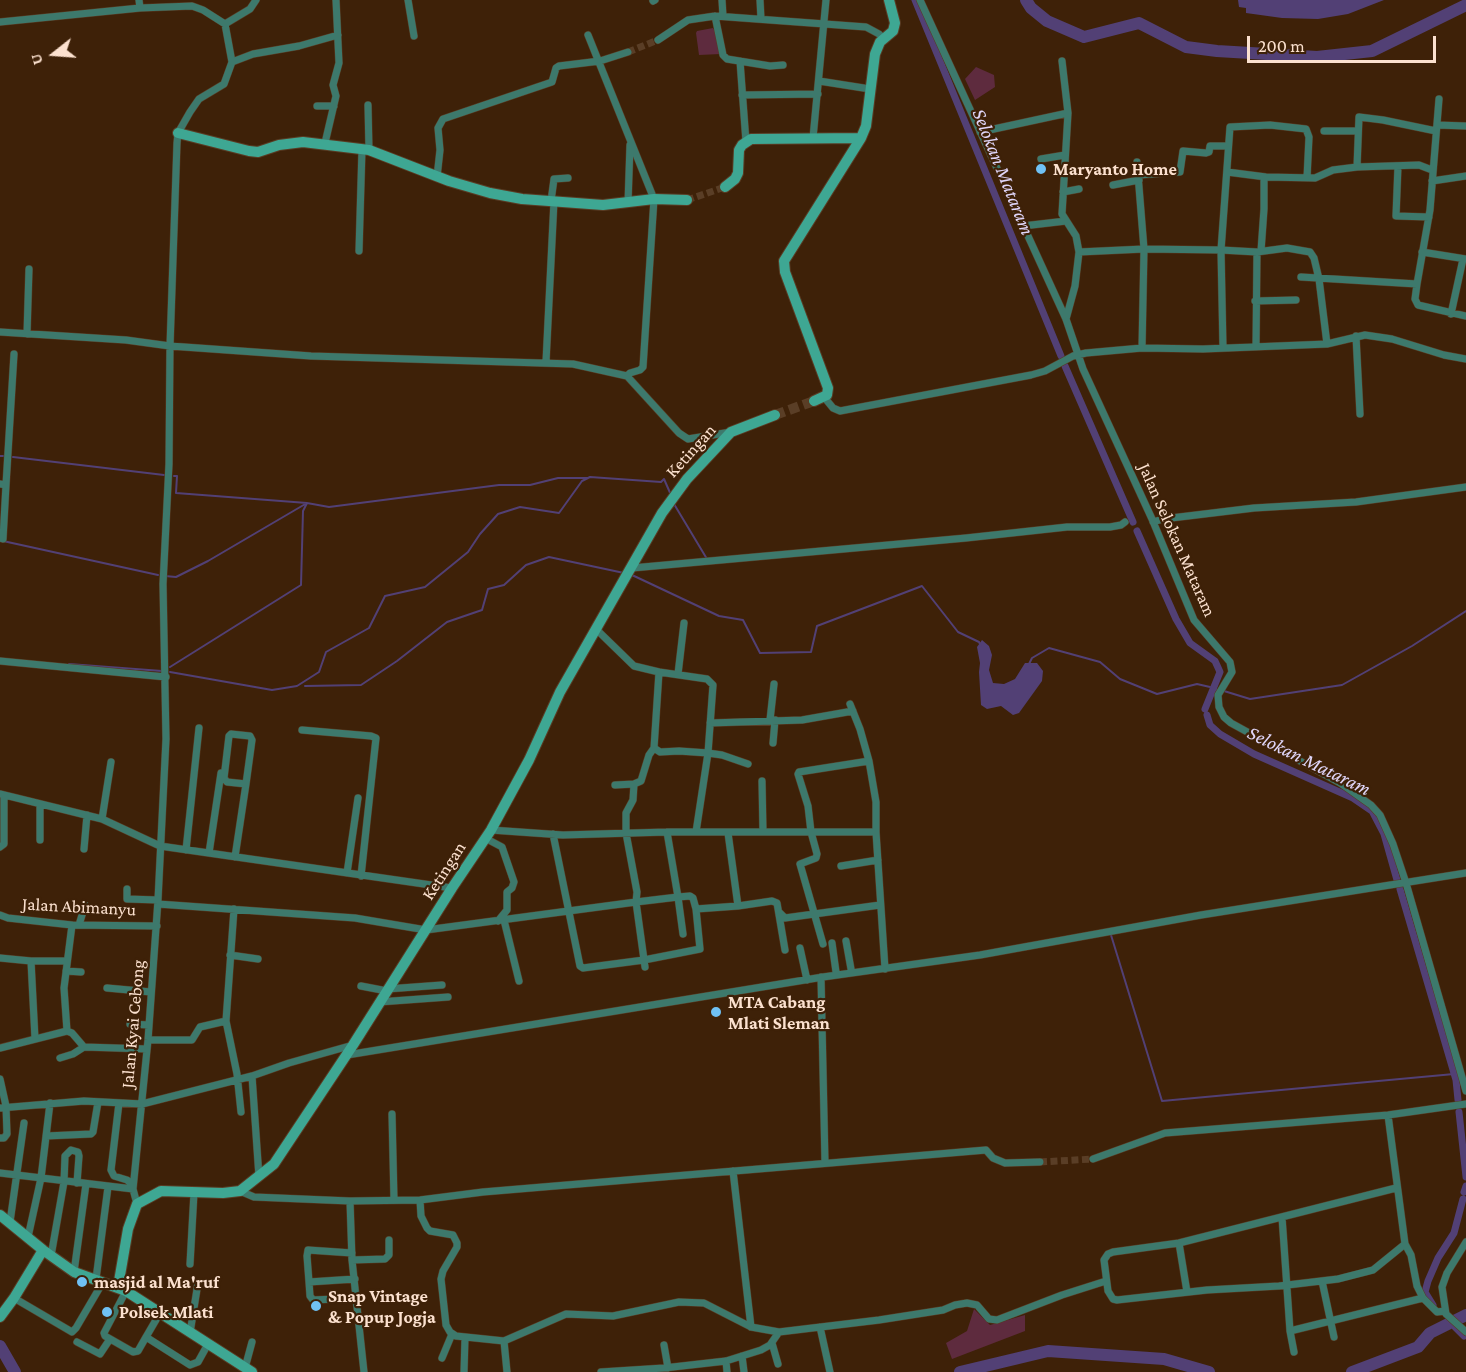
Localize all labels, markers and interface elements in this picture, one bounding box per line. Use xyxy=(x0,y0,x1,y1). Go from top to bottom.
north arrow xyxy=(24,24,84,84)
scale bar xyxy=(1250,24,1439,62)
text: 200 m xyxy=(1258,36,1305,56)
text: U xyxy=(27,52,46,67)
water label: Selokan Mataram xyxy=(967,105,1039,239)
place label: Maryanto Home xyxy=(1053,158,1177,180)
marker: Maryanto Home xyxy=(1034,162,1048,176)
street label: Ketingan xyxy=(661,420,721,482)
street label: Jalan Selokan Mataram xyxy=(1133,460,1221,620)
water label: Selokan Mataram xyxy=(1243,721,1375,801)
street label: Ketingan xyxy=(417,838,471,904)
street label: Jalan Abimanyu xyxy=(21,893,137,921)
street label: Jalan Kyai Cebong xyxy=(117,959,149,1089)
place label: MTA Cabang Mlati Sleman xyxy=(728,991,830,1034)
marker: MTA Cabang Mlati Sleman xyxy=(709,1005,723,1019)
place label: masjid al Ma'ruf xyxy=(94,1271,219,1293)
marker: masjid al Ma'ruf xyxy=(75,1275,89,1289)
place label: Snap Vintage & Popup Jogja xyxy=(328,1285,436,1328)
marker: Snap Vintage & Popup Jogja xyxy=(309,1299,323,1313)
place label: Polsek Mlati xyxy=(119,1301,214,1323)
marker: Polsek Mlati xyxy=(100,1305,114,1319)

